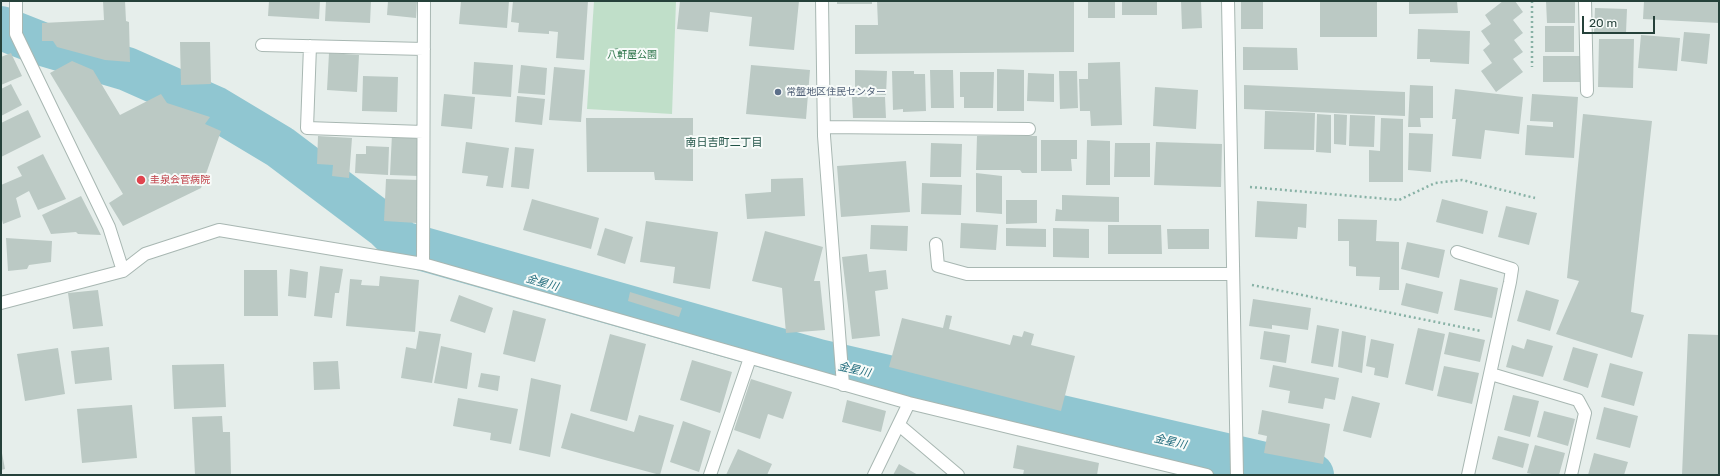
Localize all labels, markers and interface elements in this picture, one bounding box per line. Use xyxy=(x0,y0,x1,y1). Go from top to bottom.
scale bar xyxy=(1584,8,1657,34)
text: 20 m xyxy=(1589,16,1617,30)
park label: 八軒屋公園 xyxy=(607,49,657,61)
place label: 常盤地区住民センター xyxy=(786,86,886,98)
marker: 常盤地区住民センター xyxy=(773,87,783,97)
district label: 南日吉町二丁目 xyxy=(686,136,762,150)
marker: 圭泉会菅病院 xyxy=(135,174,147,186)
place label: 圭泉会菅病院 xyxy=(150,174,210,186)
water label: 金星川 xyxy=(524,272,560,294)
water label: 金星川 xyxy=(836,360,872,380)
water label: 金星川 xyxy=(1152,432,1188,452)

